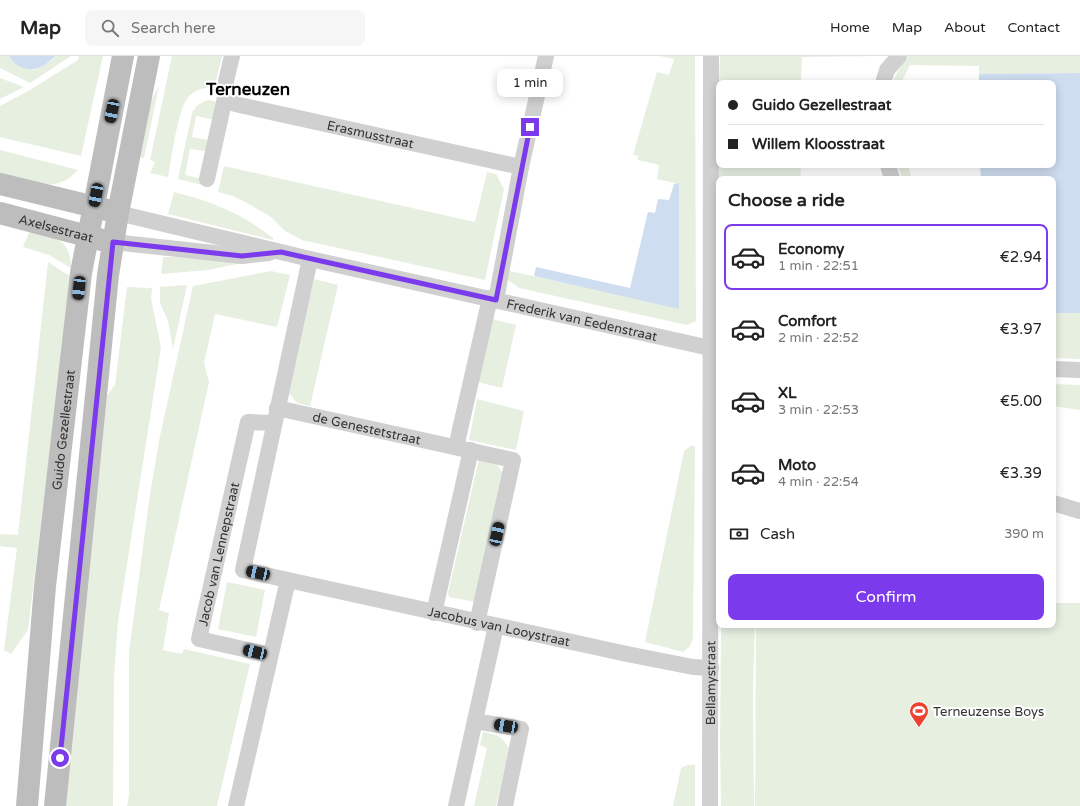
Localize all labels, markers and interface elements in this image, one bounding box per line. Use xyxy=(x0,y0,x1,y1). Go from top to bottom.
search box xyxy=(85,10,365,46)
text: Map xyxy=(20,17,61,39)
icon: search xyxy=(99,17,121,39)
text: Search here xyxy=(131,19,215,37)
text: Home xyxy=(830,19,870,36)
text: Map xyxy=(892,19,922,36)
text: About xyxy=(944,19,986,36)
text: Contact xyxy=(1008,19,1060,36)
callout: 1 min xyxy=(497,69,563,97)
text: 1 min xyxy=(513,75,547,91)
district label: Terneuzen xyxy=(205,79,290,100)
text: Guido Gezellestraat xyxy=(752,96,892,114)
car xyxy=(104,98,120,124)
street label: Erasmusstraat xyxy=(325,118,415,152)
route end xyxy=(521,118,539,136)
text: Willem Kloosstraat xyxy=(752,135,885,153)
car xyxy=(88,182,104,208)
text: Choose a ride xyxy=(728,189,845,211)
street label: Axelsestraat xyxy=(17,211,95,246)
icon: car xyxy=(730,239,766,275)
text: Economy xyxy=(778,240,844,258)
text: €2.94 xyxy=(1000,248,1042,266)
text: 1 min · 22:51 xyxy=(778,258,859,274)
car xyxy=(72,275,86,301)
street label: Frederik van Eedenstraat xyxy=(505,296,659,345)
icon: car xyxy=(730,311,766,347)
text: Comfort xyxy=(778,312,837,330)
text: €3.97 xyxy=(1000,320,1042,338)
text: 2 min · 22:52 xyxy=(778,330,859,346)
street label: Guido Gezellestraat xyxy=(49,369,79,491)
icon: car xyxy=(730,383,766,419)
text: XL xyxy=(778,384,797,402)
text: €5.00 xyxy=(1000,392,1042,410)
text: 3 min · 22:53 xyxy=(778,402,859,418)
street label: de Genestetstraat xyxy=(311,409,422,448)
icon: car xyxy=(730,455,766,491)
text: Moto xyxy=(778,456,816,474)
text: €3.39 xyxy=(1000,464,1042,482)
text: 4 min · 22:54 xyxy=(778,474,859,490)
street label: Jacob van Lennepstraat xyxy=(195,481,243,628)
car xyxy=(489,521,505,547)
icon: cash xyxy=(728,523,750,545)
text: Cash xyxy=(760,525,795,543)
text: 390 m xyxy=(1004,526,1044,542)
car xyxy=(245,565,271,581)
button: Confirm xyxy=(728,574,1044,620)
street label: Jacobus van Looystraat xyxy=(426,604,571,650)
street label: Bellamystraat xyxy=(703,641,719,725)
car xyxy=(242,643,268,661)
sports icon: Terneuzense Boys xyxy=(908,700,930,728)
place label: Terneuzense Boys xyxy=(933,704,1044,720)
car xyxy=(493,718,519,734)
route start xyxy=(51,749,69,767)

